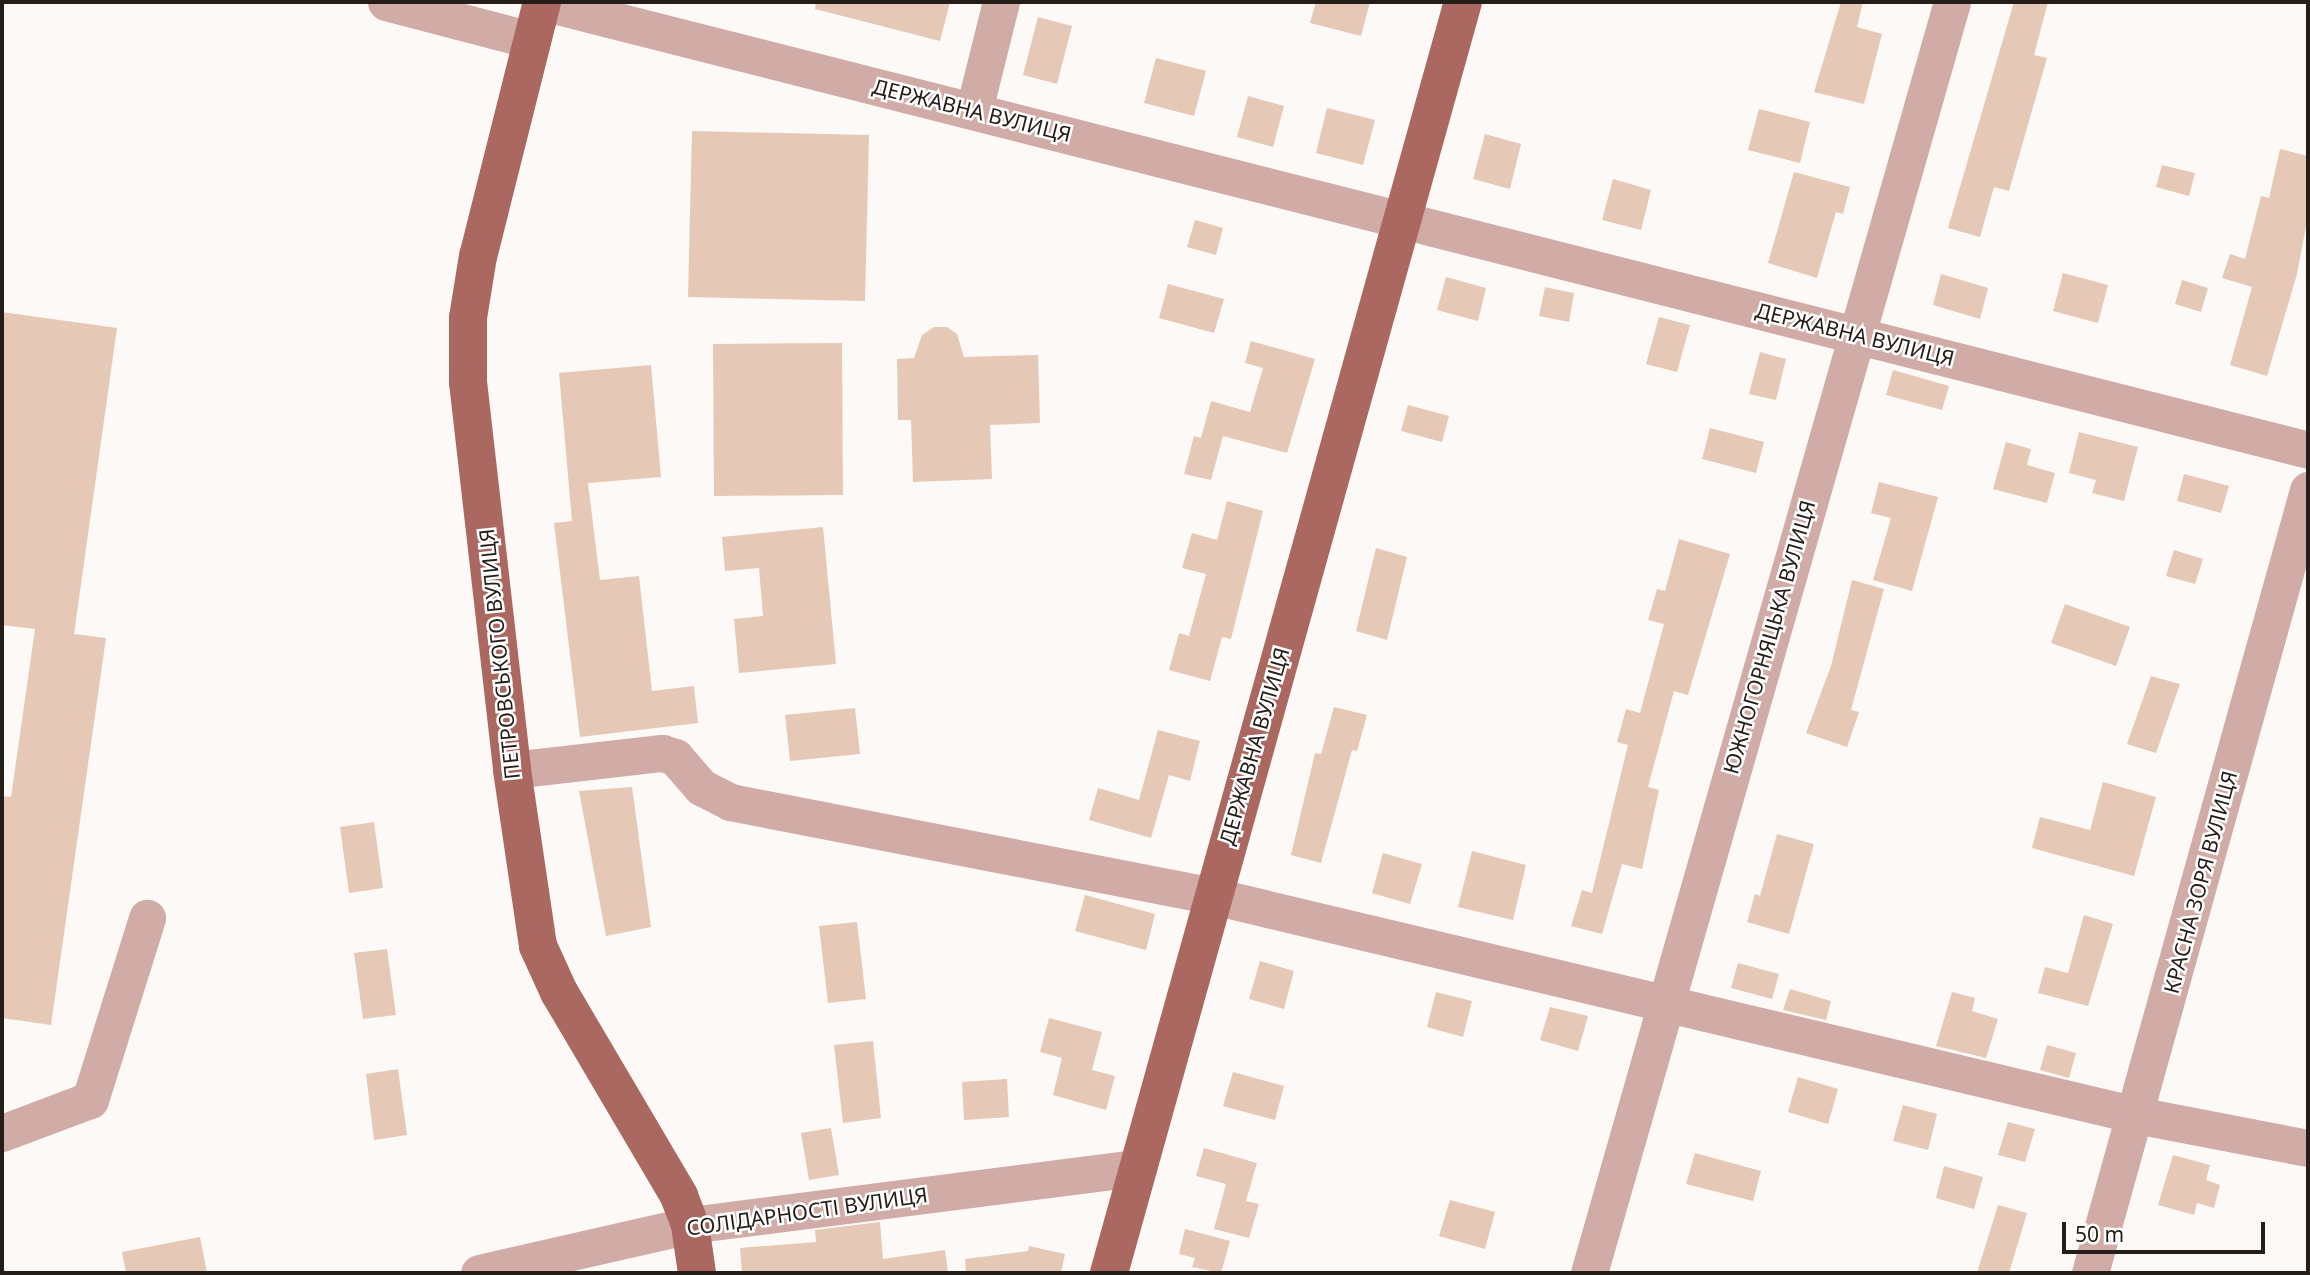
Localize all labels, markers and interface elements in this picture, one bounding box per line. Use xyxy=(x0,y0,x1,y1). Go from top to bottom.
street label: ДЕРЖАВНА ВУЛИЦЯ xyxy=(870,73,1074,147)
street label: ДЕРЖАВНА ВУЛИЦЯ xyxy=(1753,297,1957,371)
street label: ЮЖНОГОРНЯЦЬКА ВУЛИЦЯ xyxy=(1718,497,1820,777)
street label: ПЕТРОВСЬКОГО ВУЛИЦЯ xyxy=(473,527,525,781)
street label: ДЕРЖАВНА ВУЛИЦЯ xyxy=(1214,645,1294,847)
street label: КРАСНА ЗОРЯ ВУЛИЦЯ xyxy=(2158,768,2242,996)
street label: СОЛІДАРНОСТІ ВУЛИЦЯ xyxy=(685,1182,929,1240)
scale bar xyxy=(2065,1208,2268,1252)
text: 50 m xyxy=(2075,1220,2124,1248)

